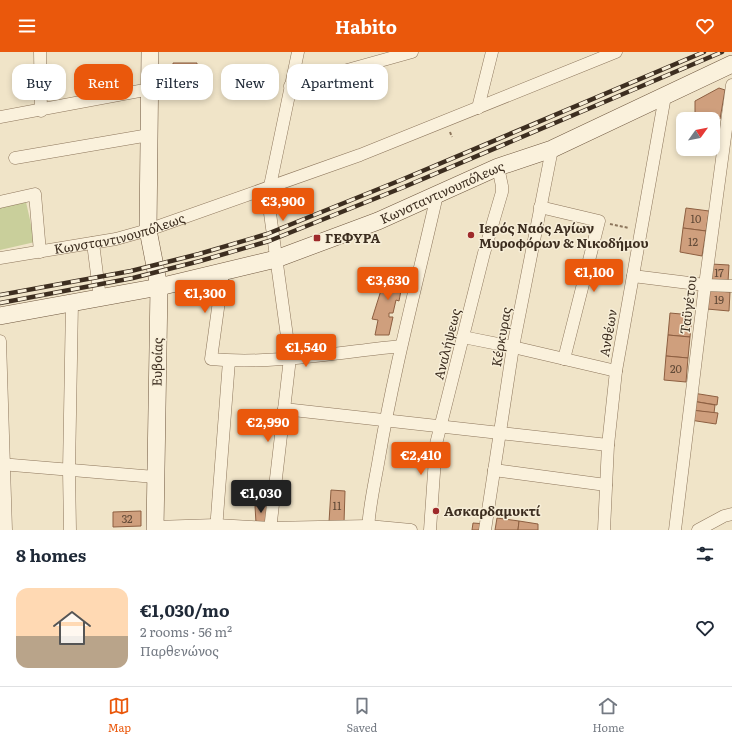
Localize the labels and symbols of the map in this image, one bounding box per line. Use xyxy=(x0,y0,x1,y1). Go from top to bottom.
north arrow xyxy=(676,112,720,156)
street label: Κωνσταντινουπόλεως xyxy=(377,155,507,228)
pin: €3,900 xyxy=(250,188,316,222)
street label: Κωνσταντινουπόλεως xyxy=(52,208,188,258)
house number: 10 xyxy=(691,210,701,226)
place label: Ιερός Ναός Αγίων Μυροφόρων & Νικοδήμου xyxy=(479,218,649,252)
place label: ΓΕΦΥΡΑ xyxy=(325,228,381,247)
marker: Ιερός Ναός Αγίων Μυροφόρων & Νικοδήμου xyxy=(466,230,476,240)
marker: ΓΕΦΥΡΑ xyxy=(312,233,322,243)
house number: 12 xyxy=(688,233,698,249)
pin: €1,100 xyxy=(561,259,627,293)
house number: 17 xyxy=(714,264,724,280)
pin: €3,630 xyxy=(355,267,421,301)
street label: Ταϋγέτου xyxy=(674,275,701,335)
pin: €1,300 xyxy=(172,280,238,314)
house number: 19 xyxy=(714,291,724,307)
street label: Κέρκυρας xyxy=(486,305,515,368)
street label: Αναλήψεως xyxy=(429,306,465,381)
street label: Ανθέων xyxy=(594,308,621,358)
pin: €1,540 xyxy=(273,334,339,368)
street label: Ευβοίας xyxy=(147,337,166,387)
house number: 20 xyxy=(670,360,682,376)
pin: €2,990 xyxy=(235,409,301,443)
pin: €2,410 xyxy=(388,442,454,476)
pin: €1,030 xyxy=(228,480,294,514)
house number: 11 xyxy=(333,497,342,513)
place label: Ασκαρδαμυκτί xyxy=(444,501,541,520)
marker: Ασκαρδαμυκτί xyxy=(431,506,441,516)
house number: 32 xyxy=(121,510,133,526)

